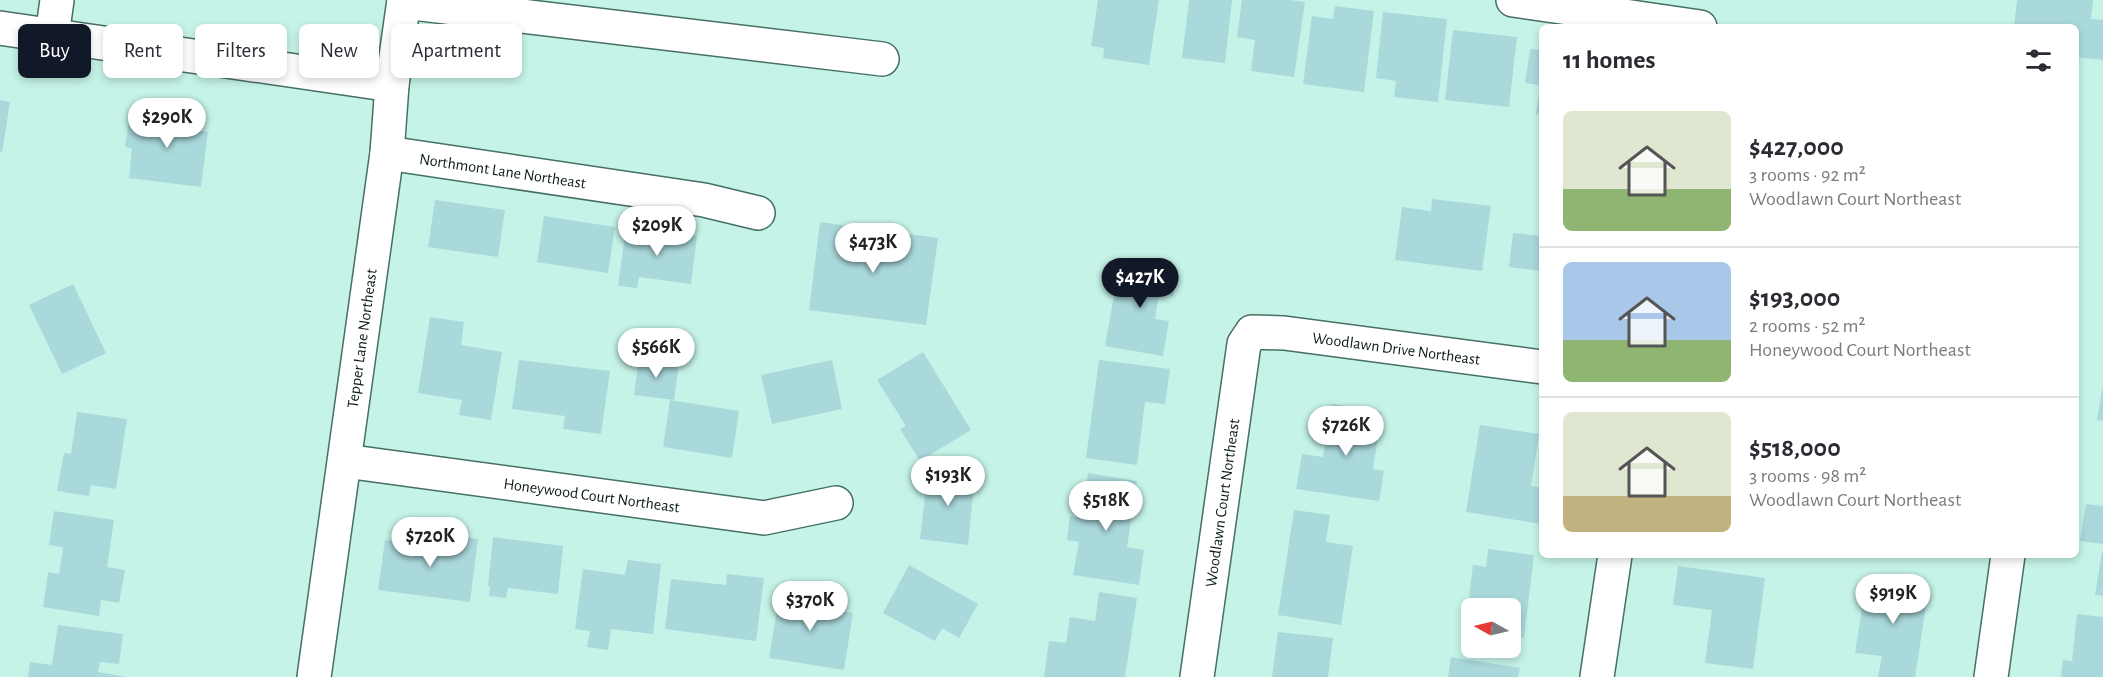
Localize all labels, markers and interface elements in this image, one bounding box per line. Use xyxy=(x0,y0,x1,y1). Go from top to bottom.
chip: Buy xyxy=(18,24,91,78)
chip: Rent xyxy=(103,24,183,78)
chip: Filters xyxy=(195,24,287,78)
chip: New xyxy=(299,24,379,78)
chip: Apartment xyxy=(391,24,522,78)
icon: filters xyxy=(2022,44,2055,77)
text: 11 homes xyxy=(1563,47,1655,73)
pin: $290K xyxy=(125,98,209,149)
text: $290K xyxy=(142,107,192,127)
text: $427,000 xyxy=(1749,134,1844,160)
icon: home xyxy=(1611,135,1683,207)
street label: Northmont Lane Northeast xyxy=(418,151,587,191)
text: 3 rooms · 92 m² xyxy=(1749,165,1866,185)
text: Woodlawn Court Northeast xyxy=(1749,189,1961,209)
pin: $209K xyxy=(615,206,699,257)
text: $209K xyxy=(632,215,682,235)
pin: $473K xyxy=(831,223,915,274)
text: $473K xyxy=(849,232,897,252)
pin: $427K xyxy=(1098,258,1182,309)
text: $427K xyxy=(1116,267,1164,287)
street label: Tepper Lane Northeast xyxy=(345,268,380,409)
text: $193,000 xyxy=(1749,285,1840,311)
icon: home xyxy=(1611,286,1683,358)
text: 2 rooms · 52 m² xyxy=(1749,316,1866,336)
pin: $566K xyxy=(614,328,698,379)
street label: Woodlawn Drive Northeast xyxy=(1311,330,1481,368)
text: $566K xyxy=(632,337,680,357)
text: Honeywood Court Northeast xyxy=(1749,340,1971,360)
pin: $726K xyxy=(1304,406,1388,457)
text: $726K xyxy=(1322,415,1370,435)
street label: Woodlawn Court Northeast xyxy=(1203,418,1242,588)
text: $518,000 xyxy=(1749,435,1841,461)
icon: home xyxy=(1611,436,1683,508)
pin: $193K xyxy=(906,456,990,507)
text: $193K xyxy=(925,465,971,485)
text: 3 rooms · 98 m² xyxy=(1749,466,1866,486)
street label: Honeywood Court Northeast xyxy=(503,476,681,515)
pin: $518K xyxy=(1064,481,1148,532)
text: $518K xyxy=(1083,490,1129,510)
text: Woodlawn Court Northeast xyxy=(1749,490,1961,510)
pin: $720K xyxy=(388,517,472,568)
text: $720K xyxy=(405,526,455,546)
pin: $919K xyxy=(1851,574,1935,625)
pin: $370K xyxy=(768,581,852,632)
text: $919K xyxy=(1869,583,1917,603)
text: $370K xyxy=(786,590,834,610)
north arrow xyxy=(1461,598,1521,658)
map controls xyxy=(1461,598,1521,658)

